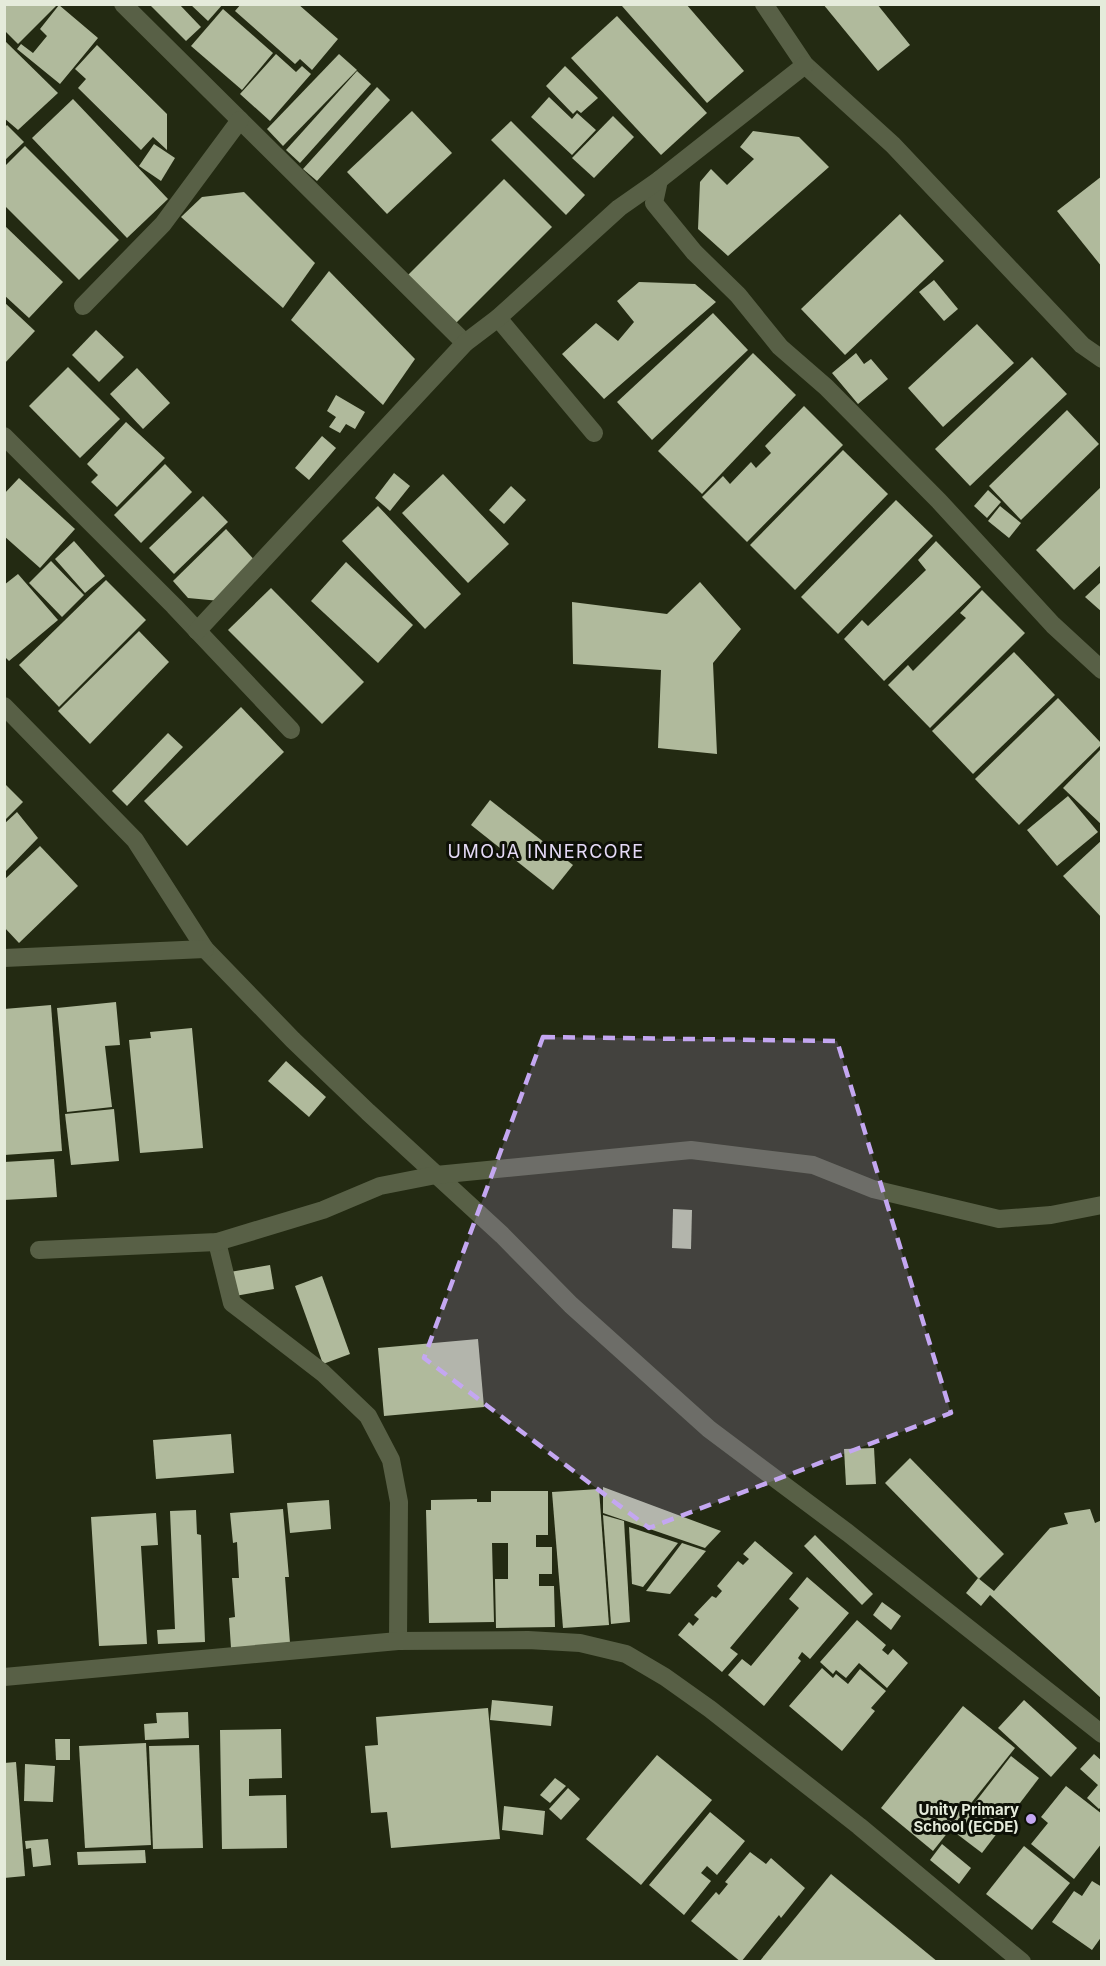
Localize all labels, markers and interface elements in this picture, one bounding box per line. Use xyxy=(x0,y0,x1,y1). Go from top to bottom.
district label: UMOJA INNERCORE xyxy=(448,841,645,862)
place label: Unity Primary School (ECDE) xyxy=(914,1800,1019,1836)
marker: Unity Primary School (ECDE) xyxy=(1024,1812,1038,1826)

